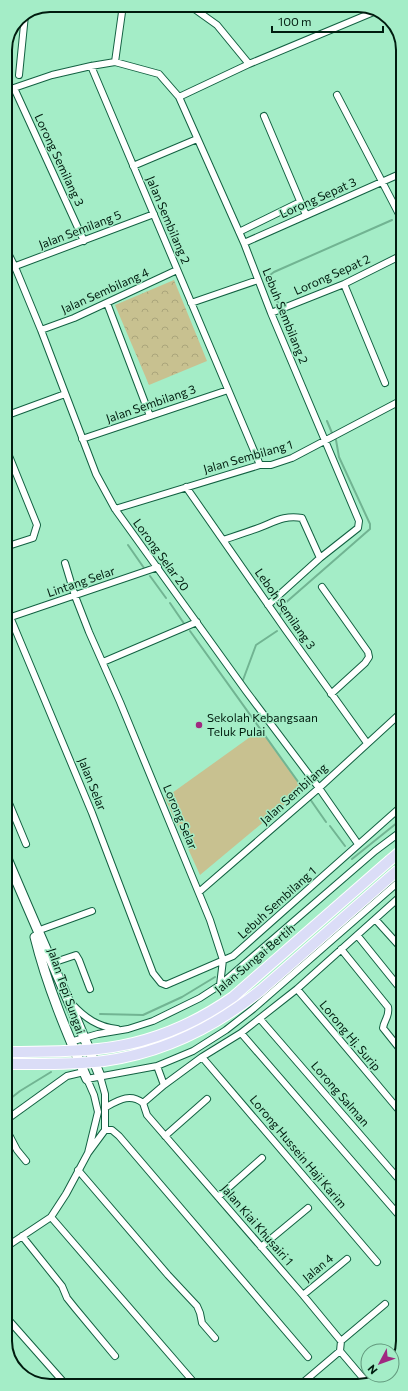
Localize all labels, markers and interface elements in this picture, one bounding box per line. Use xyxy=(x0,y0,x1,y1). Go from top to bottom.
scale bar xyxy=(272,8,383,34)
text: 100 m xyxy=(278,14,312,28)
street label: Lorong Semilang 3 xyxy=(32,111,87,208)
street label: Jalan Sembilang 2 xyxy=(143,174,194,266)
street label: Lorong Sepat 3 xyxy=(277,174,358,220)
street label: Jalan Semilang 5 xyxy=(36,207,123,252)
street label: Lorong Sepat 2 xyxy=(291,251,372,297)
street label: Jalan Sembilang 4 xyxy=(59,264,151,317)
street label: Lebuh Sembilang 2 xyxy=(260,266,312,366)
street label: Jalan Sembilang 3 xyxy=(104,381,198,426)
street label: Jalan Sembilang 1 xyxy=(201,437,294,476)
street label: Lorong Selar 20 xyxy=(131,516,193,593)
street label: Lintang Selar xyxy=(45,563,117,599)
street label: Leboh Semilang 3 xyxy=(253,565,319,652)
place label: Sekolah Kebangsaan Teluk Pulai xyxy=(207,710,318,738)
marker: Sekolah Kebangsaan Teluk Pulai xyxy=(194,720,204,730)
street label: Jalan Selar xyxy=(75,755,110,813)
street label: Jalan Sembilang xyxy=(257,759,331,828)
street label: Lorong Selar xyxy=(161,782,201,851)
street label: Lebuh Sembilang 1 xyxy=(234,863,318,941)
street label: Jalan Sungai Bertih xyxy=(211,921,298,997)
street label: Jalan Tepi Sungai xyxy=(45,946,88,1036)
street label: Lorong Hj. Surip xyxy=(317,997,384,1073)
street label: Lorong Salman xyxy=(309,1058,373,1129)
street label: Lorong Hussein Haji Karim xyxy=(247,1092,350,1211)
street label: Jalan Kiai Khusairi 1 xyxy=(218,1181,297,1268)
street label: Jalan 4 xyxy=(299,1250,336,1285)
north arrow xyxy=(360,1343,400,1383)
text: N xyxy=(364,1363,380,1377)

